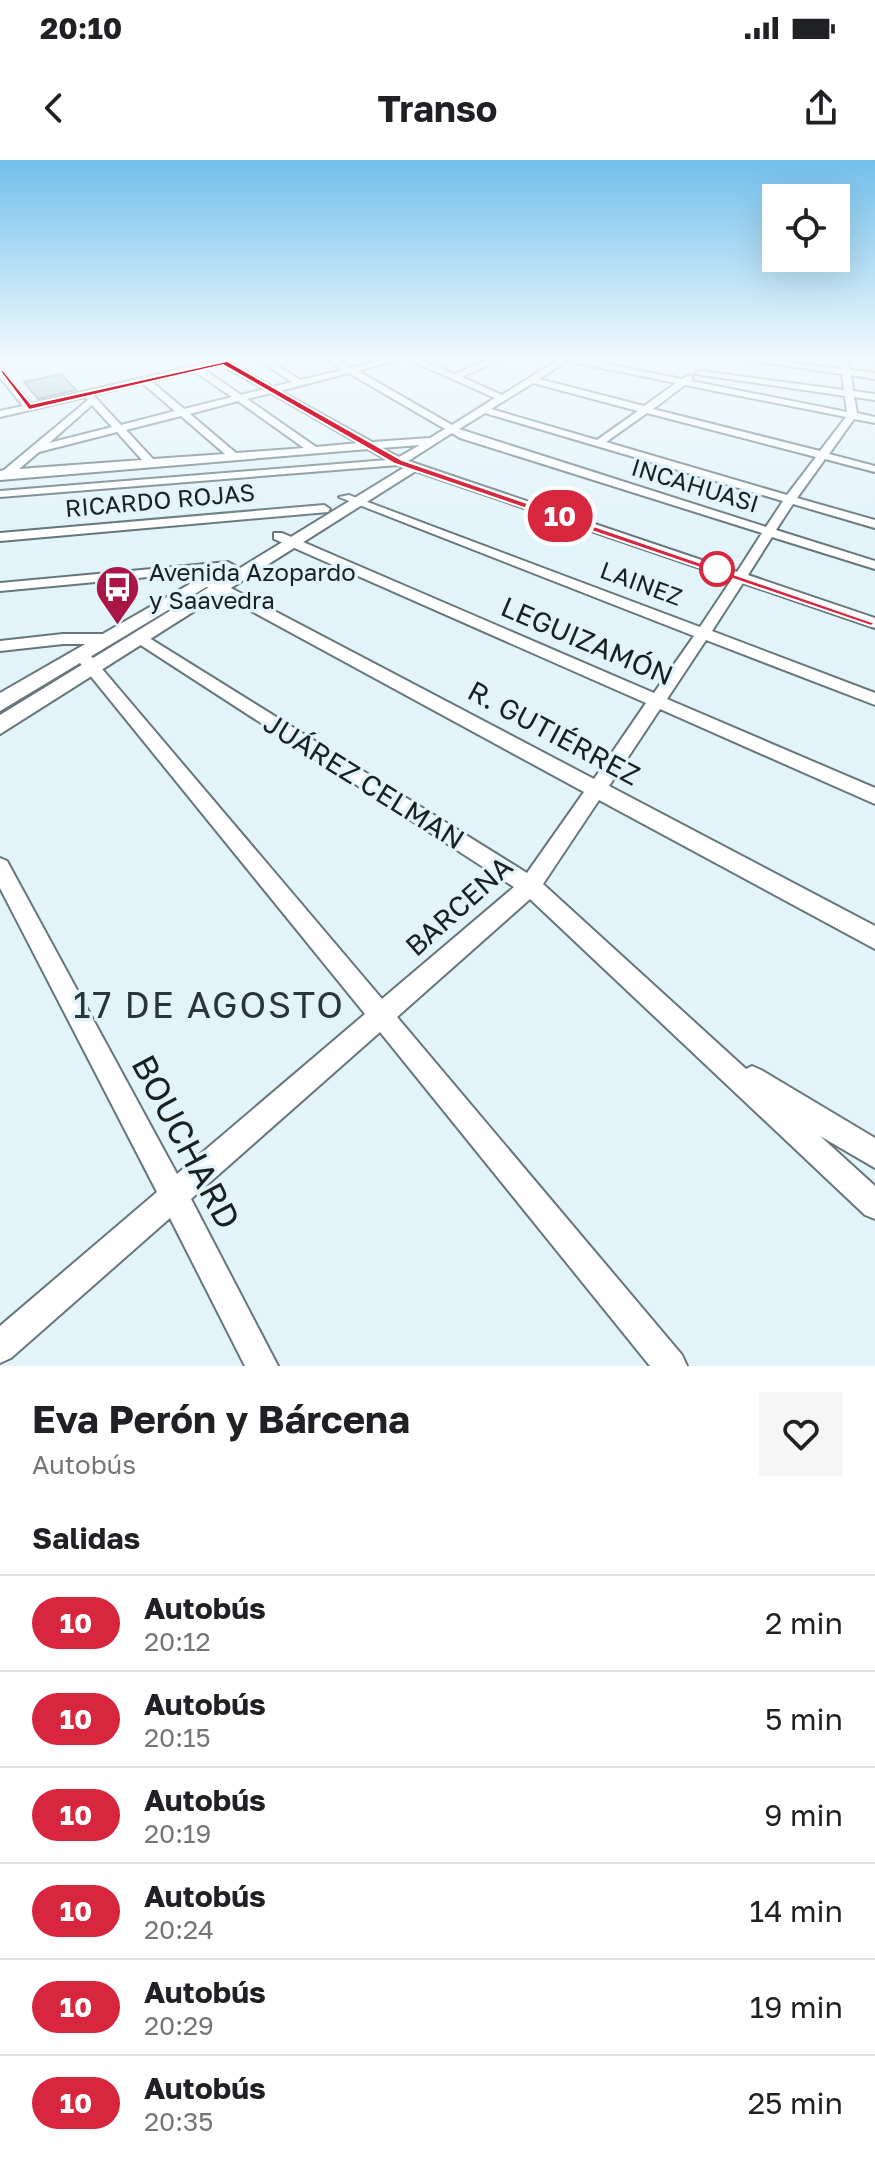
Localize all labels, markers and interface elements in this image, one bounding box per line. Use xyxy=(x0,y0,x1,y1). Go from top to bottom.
text: 20:10 xyxy=(40,10,122,46)
icon: back xyxy=(32,86,76,130)
icon: share xyxy=(799,86,843,130)
text: Transo xyxy=(378,87,497,130)
map controls xyxy=(762,184,850,272)
button: locate xyxy=(762,184,850,272)
street label: INCAHUASI xyxy=(628,451,763,518)
street label: RICARDO ROJAS xyxy=(64,477,256,522)
line badge: 10 xyxy=(524,490,596,542)
text: 10 xyxy=(544,499,576,532)
unlabelled marker xyxy=(700,552,734,586)
street label: LAINEZ xyxy=(596,554,687,611)
place label: Avenida Azopardo y Saavedra xyxy=(149,557,356,614)
bus stop icon: Avenida Azopardo y Saavedra xyxy=(94,563,142,626)
street label: LEGUIZAMÓN xyxy=(496,589,678,692)
street label: R. GUTIÉRREZ xyxy=(463,673,646,792)
street label: JUÁREZ CELMAN xyxy=(258,706,471,856)
street label: BARCENA xyxy=(399,849,519,962)
district label: 17 DE AGOSTO xyxy=(73,983,345,1026)
street label: BOUCHARD xyxy=(124,1048,249,1235)
button: heart xyxy=(759,1392,843,1476)
text: Eva Perón y Bárcena xyxy=(32,1396,410,1441)
text: Autobús xyxy=(32,1449,136,1480)
text: Salidas xyxy=(32,1520,140,1556)
text: Autobús xyxy=(144,1590,266,1626)
text: 2 min xyxy=(765,1605,843,1641)
text: 10 xyxy=(60,1606,92,1639)
text: 20:12 xyxy=(144,1626,211,1657)
text: Autobús xyxy=(144,1686,266,1722)
text: 5 min xyxy=(765,1701,843,1737)
text: 10 xyxy=(60,1702,92,1735)
text: 20:15 xyxy=(144,1722,211,1753)
text: Autobús xyxy=(144,1782,266,1818)
text: 9 min xyxy=(764,1797,843,1833)
text: 10 xyxy=(60,1798,92,1831)
text: 20:19 xyxy=(144,1818,211,1849)
text: Autobús xyxy=(144,1878,266,1914)
text: 14 min xyxy=(750,1893,843,1929)
text: 10 xyxy=(60,1894,92,1927)
text: 20:24 xyxy=(144,1914,214,1945)
text: Autobús xyxy=(144,1974,266,2010)
text: 19 min xyxy=(750,1989,843,2025)
text: 10 xyxy=(60,1990,92,2023)
text: 20:29 xyxy=(144,2010,214,2041)
text: Autobús xyxy=(144,2070,266,2106)
text: 25 min xyxy=(748,2085,843,2121)
text: 10 xyxy=(60,2086,92,2119)
text: 20:35 xyxy=(144,2106,213,2137)

